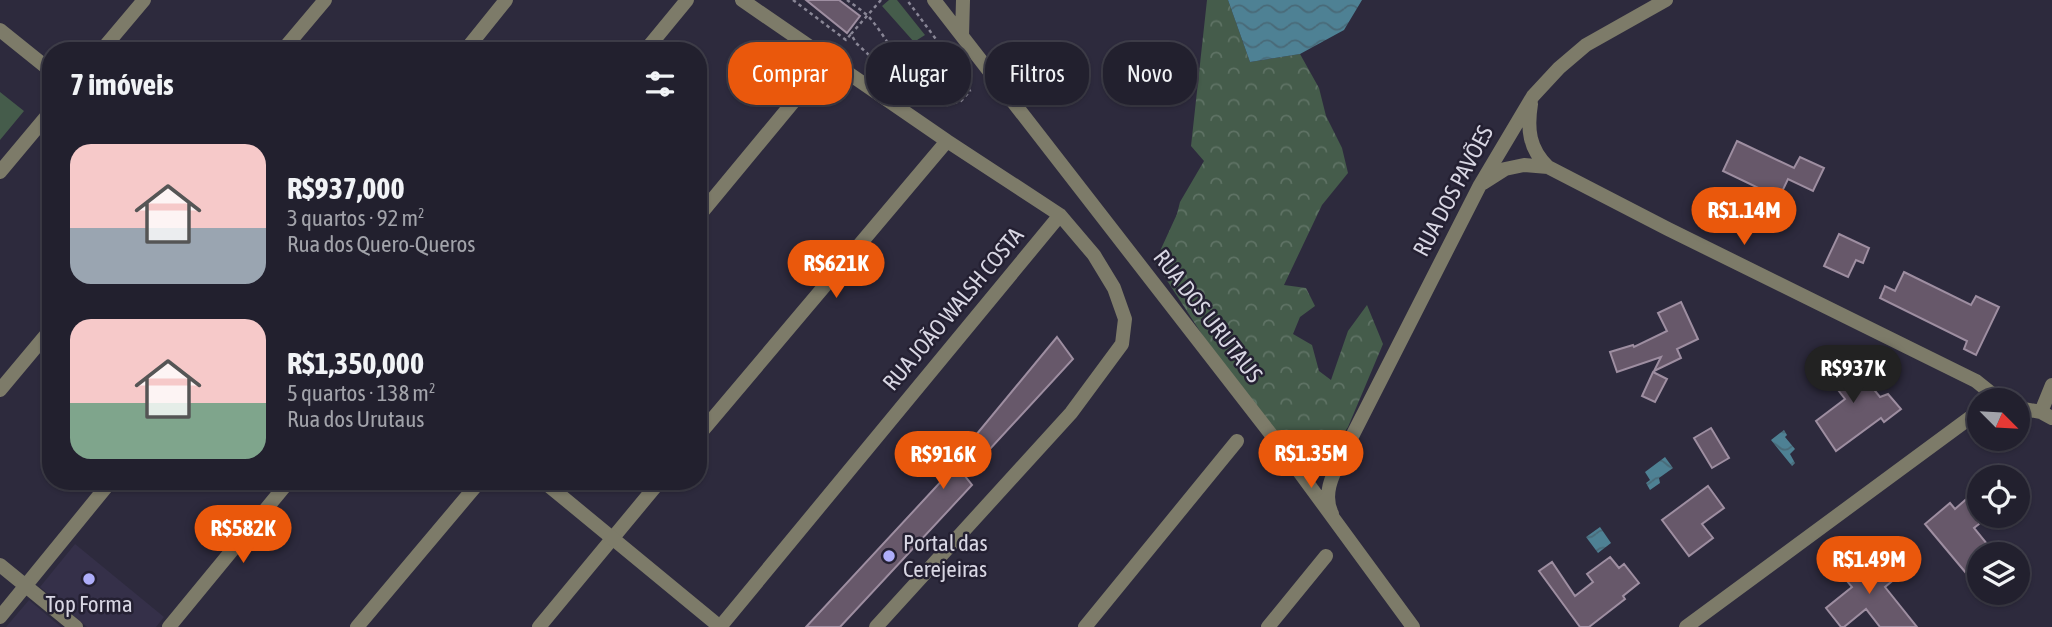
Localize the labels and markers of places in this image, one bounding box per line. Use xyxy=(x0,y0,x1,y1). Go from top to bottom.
pin: R$1.14M xyxy=(1679,188,1809,247)
pin: R$621K xyxy=(779,240,893,300)
pin: R$937K xyxy=(1796,346,1910,405)
pin: R$1.35M xyxy=(1246,430,1376,490)
pin: R$916K xyxy=(886,432,1000,491)
pin: R$582K xyxy=(186,505,300,565)
place label: Portal das Cerejeiras xyxy=(903,530,988,582)
pin: R$1.49M xyxy=(1804,536,1934,596)
marker: Portal das Cerejeiras xyxy=(881,548,897,564)
marker: Top Forma xyxy=(81,571,97,587)
place label: Top Forma xyxy=(45,591,133,617)

